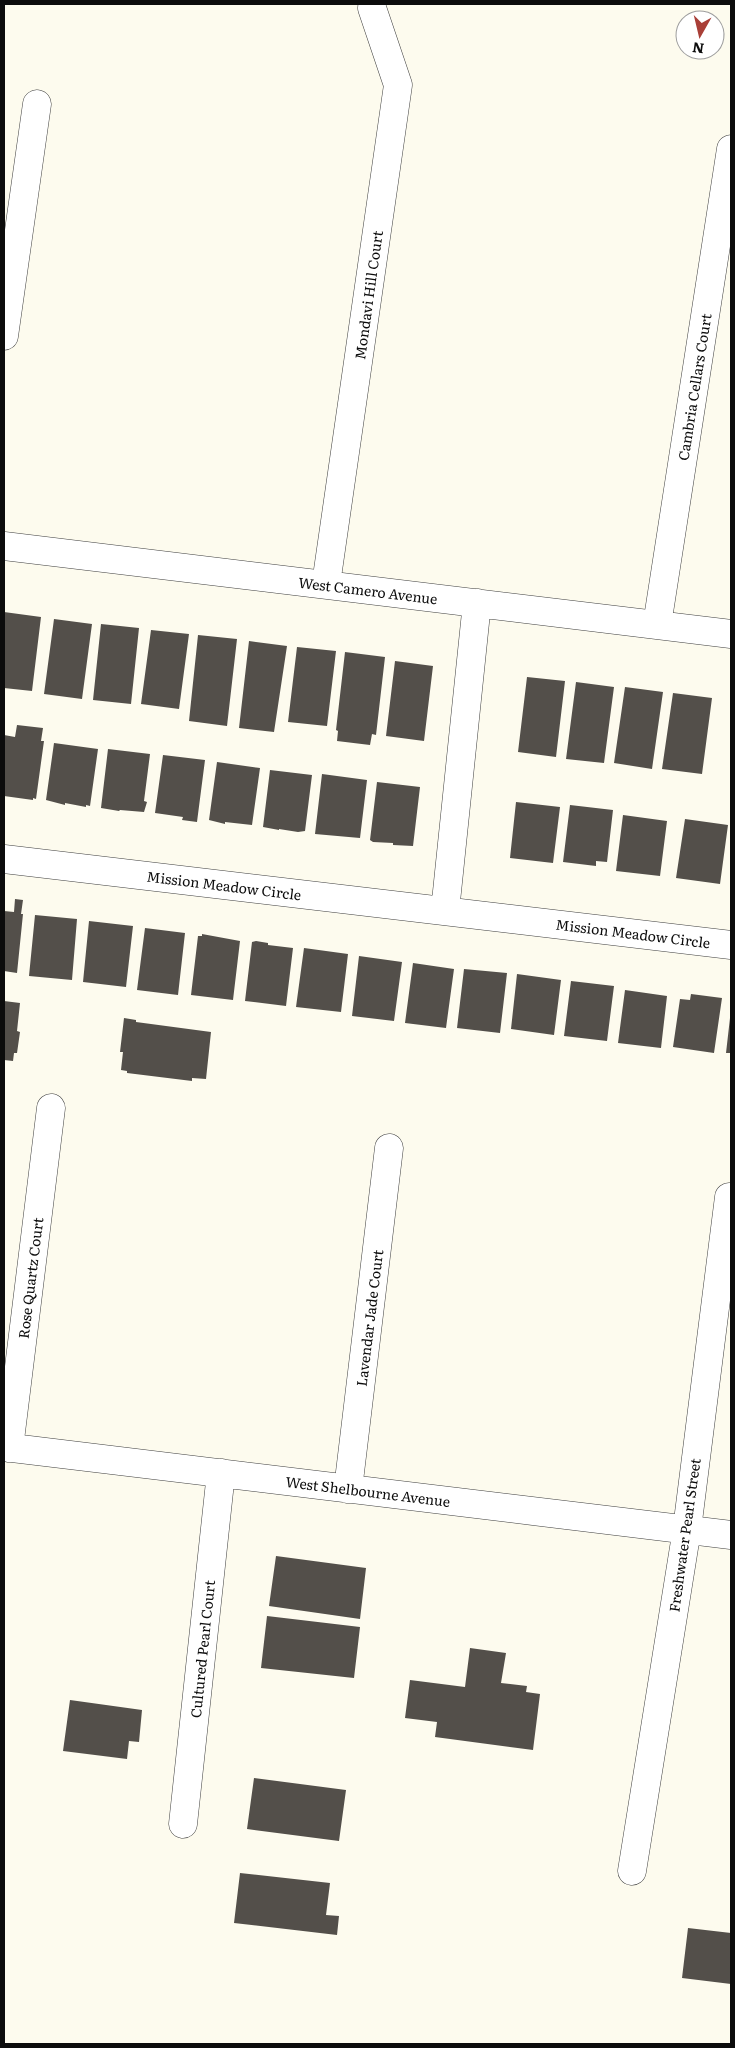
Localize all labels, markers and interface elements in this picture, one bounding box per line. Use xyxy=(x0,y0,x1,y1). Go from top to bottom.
north arrow xyxy=(675,10,725,60)
text: N xyxy=(691,38,705,60)
street label: Mondavi Hill Court xyxy=(349,229,387,361)
street label: Cambria Cellars Court xyxy=(672,312,716,462)
street label: West Camero Avenue xyxy=(297,572,439,608)
street label: Mission Meadow Circle xyxy=(146,866,302,904)
street label: Mission Meadow Circle xyxy=(555,914,711,952)
street label: Rose Quartz Court xyxy=(13,1216,47,1340)
street label: Lavendar Jade Court xyxy=(351,1248,387,1388)
street label: Freshwater Pearl Street xyxy=(663,1456,705,1613)
street label: West Shelbourne Avenue xyxy=(285,1471,451,1511)
street label: Cultured Pearl Court xyxy=(185,1579,219,1719)

